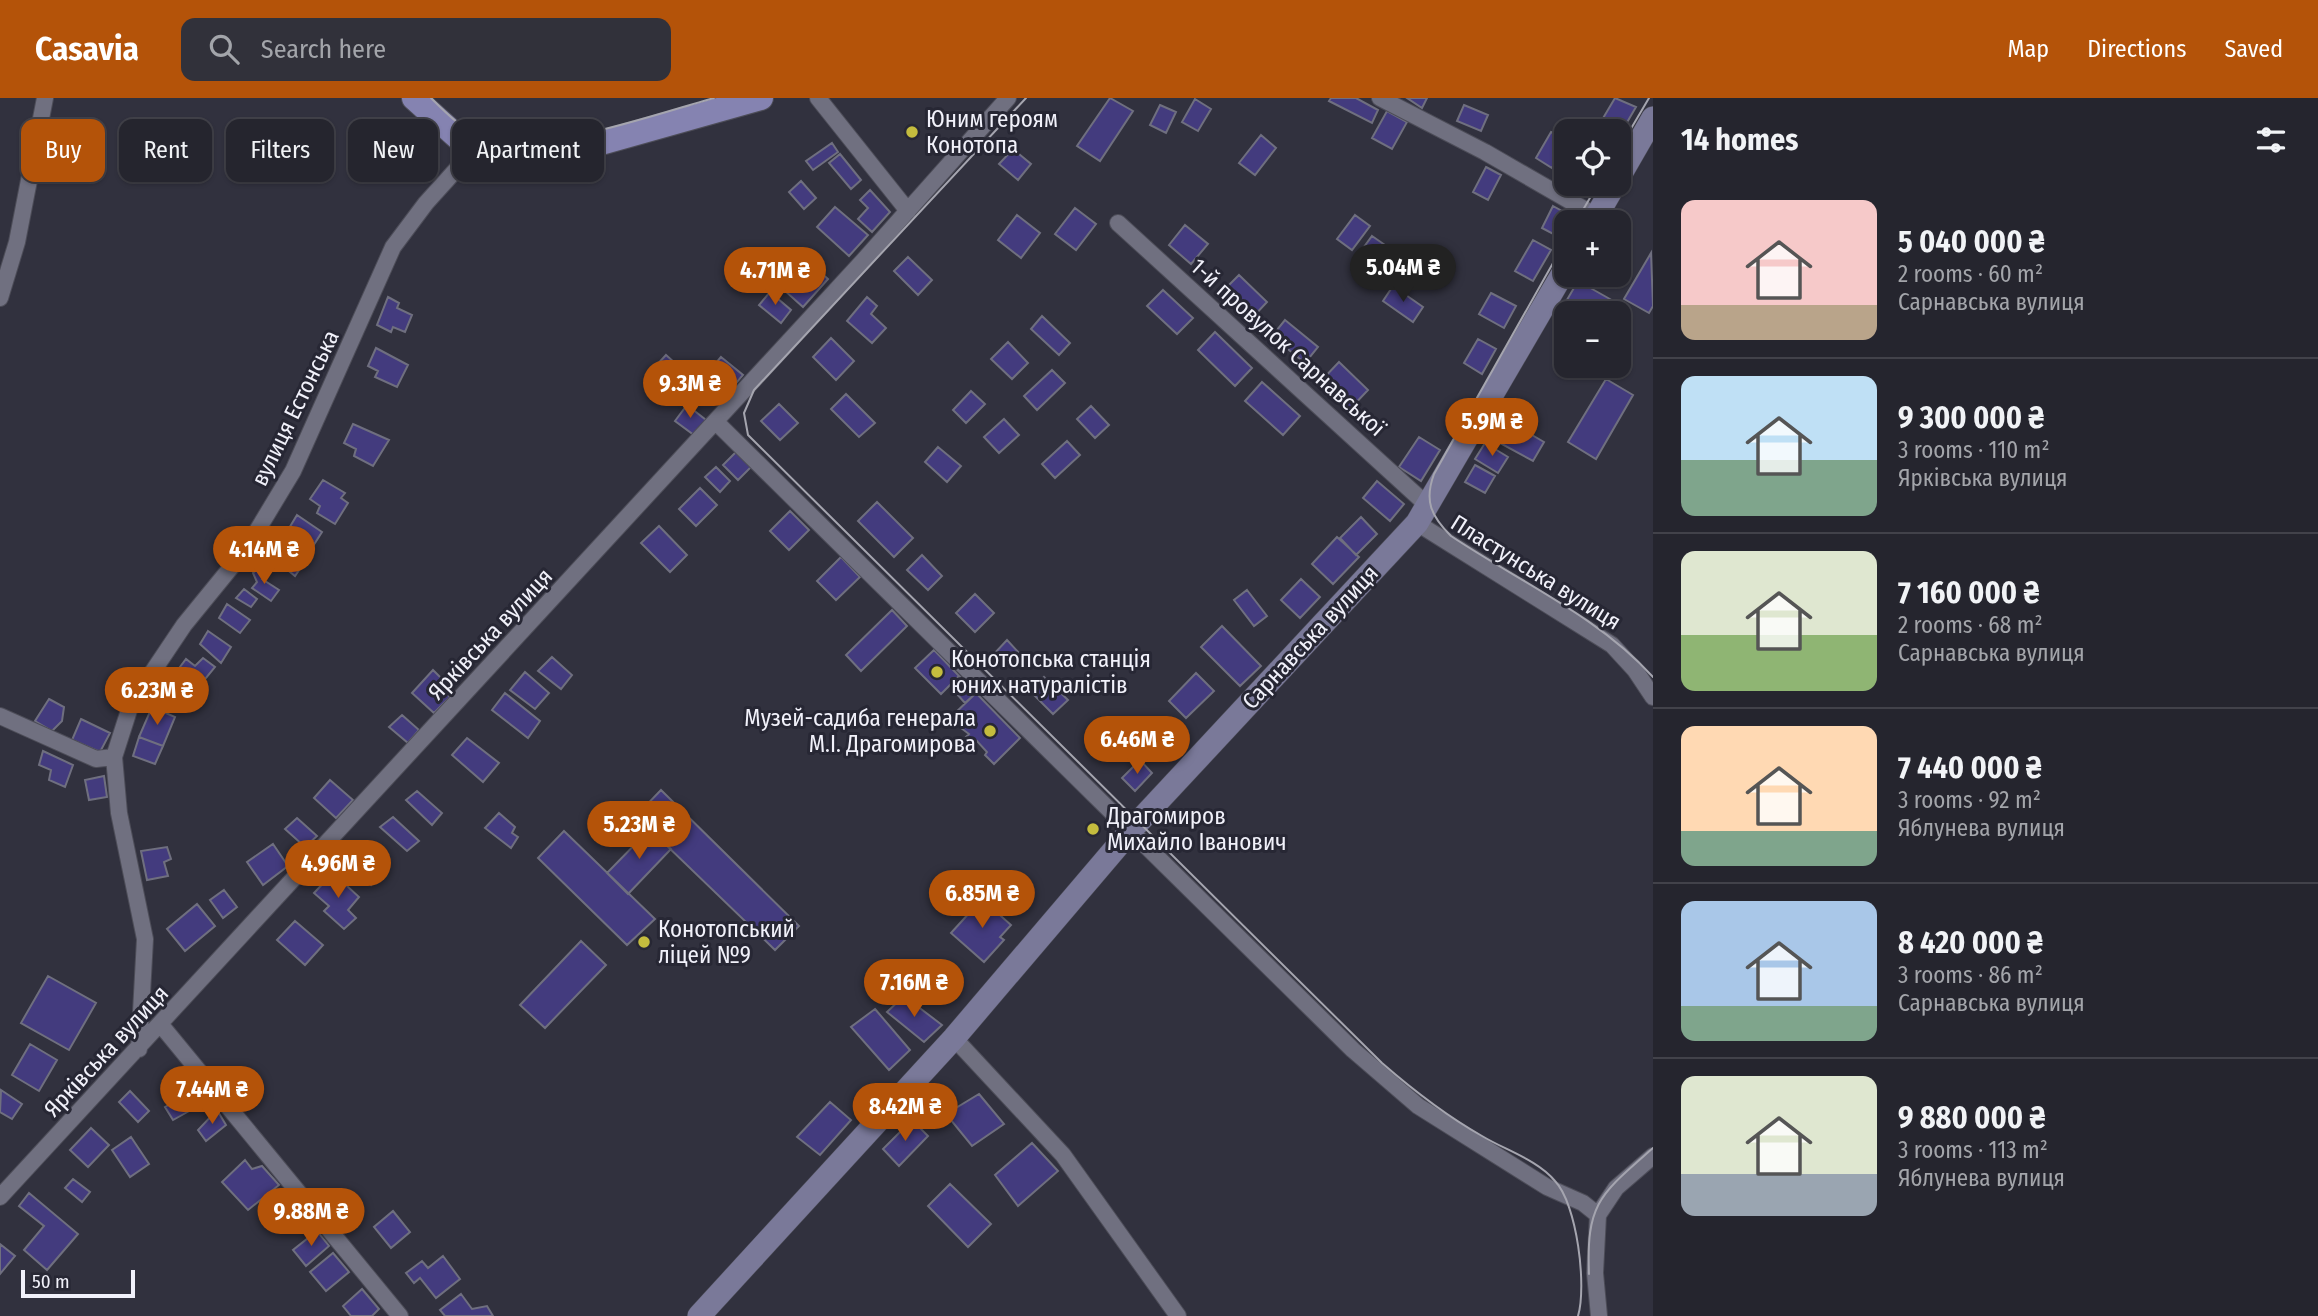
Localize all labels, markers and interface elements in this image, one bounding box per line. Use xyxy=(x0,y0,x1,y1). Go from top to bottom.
search box xyxy=(181,18,671,81)
text: Casavia xyxy=(35,29,139,69)
icon: search xyxy=(205,30,243,68)
text: Search here xyxy=(261,34,386,65)
text: Map xyxy=(2008,35,2049,63)
text: Directions xyxy=(2087,35,2186,63)
text: Saved xyxy=(2224,35,2283,63)
place label: Юним героям Конотопа xyxy=(926,105,1058,159)
chip: Buy xyxy=(21,119,105,182)
chip: Rent xyxy=(119,119,212,182)
chip: Filters xyxy=(226,119,334,182)
chip: New xyxy=(348,119,438,182)
chip: Apartment xyxy=(452,119,604,182)
map controls xyxy=(1554,119,1631,378)
button: locate xyxy=(1554,119,1631,196)
icon: filters xyxy=(2252,121,2290,159)
text: 14 homes xyxy=(1681,122,1798,158)
marker: Юним героям Конотопа xyxy=(904,124,920,140)
button: + xyxy=(1554,210,1631,287)
text: 5 040 000 ₴ xyxy=(1898,224,2045,260)
icon: home xyxy=(1737,228,1821,312)
pin: 5.04M ₴ xyxy=(1338,244,1468,304)
pin: 4.71M ₴ xyxy=(710,248,840,307)
street label: 1-й провулок Сарнавської xyxy=(1185,252,1392,443)
text: 5.04M ₴ xyxy=(1366,253,1440,281)
text: 4.71M ₴ xyxy=(740,256,810,284)
text: 2 rooms · 60 m² xyxy=(1898,260,2043,288)
text: Сарнавська вулиця xyxy=(1898,288,2085,316)
button: − xyxy=(1554,301,1631,378)
street label: вулиця Естонська xyxy=(245,326,345,490)
pin: 9.3M ₴ xyxy=(633,360,747,420)
text: 9.3M ₴ xyxy=(659,369,721,397)
pin: 5.9M ₴ xyxy=(1435,398,1549,458)
text: 9 300 000 ₴ xyxy=(1898,400,2044,436)
icon: home xyxy=(1737,404,1821,488)
text: 5.9M ₴ xyxy=(1461,407,1523,435)
text: 3 rooms · 110 m² xyxy=(1898,436,2049,464)
text: Ярківська вулиця xyxy=(1898,464,2068,492)
street label: Пластунська вулиця xyxy=(1446,508,1626,636)
pin: 4.14M ₴ xyxy=(199,526,329,586)
text: 4.14M ₴ xyxy=(229,535,299,563)
street label: Сарнавська вулиця xyxy=(1236,559,1384,715)
street label: Ярківська вулиця xyxy=(422,562,558,706)
text: 7 160 000 ₴ xyxy=(1898,575,2039,611)
icon: home xyxy=(1737,579,1821,663)
text: 2 rooms · 68 m² xyxy=(1898,611,2043,639)
text: Сарнавська вулиця xyxy=(1898,639,2085,667)
place label: Конотопська станція юних натуралістів xyxy=(951,645,1151,699)
marker: Конотопська станція юних натуралістів xyxy=(929,664,945,680)
pin: 6.23M ₴ xyxy=(92,668,222,727)
text: 6.23M ₴ xyxy=(121,676,193,704)
place label: Музей-садиба генерала М.І. Драгомирова xyxy=(744,704,976,758)
pin: 6.46M ₴ xyxy=(1072,716,1202,776)
marker: Музей-садиба генерала М.І. Драгомирова xyxy=(982,723,998,739)
text: 6.46M ₴ xyxy=(1100,725,1174,753)
text: 7 440 000 ₴ xyxy=(1898,750,2042,786)
icon: home xyxy=(1737,754,1821,838)
text: 3 rooms · 92 m² xyxy=(1898,786,2041,814)
pin: 5.23M ₴ xyxy=(574,802,704,861)
place label: Драгомиров Михайло Іванович xyxy=(1106,802,1287,856)
text: 5.23M ₴ xyxy=(603,810,675,838)
text: Яблунева вулиця xyxy=(1898,814,2065,842)
marker: Драгомиров Михайло Іванович xyxy=(1085,821,1101,837)
pin: 4.96M ₴ xyxy=(273,840,403,900)
text: 4.96M ₴ xyxy=(301,849,375,877)
pin: 6.85M ₴ xyxy=(917,870,1047,930)
text: 6.85M ₴ xyxy=(945,879,1019,907)
place label: Конотопський ліцей №9 xyxy=(658,915,795,969)
text: 8 420 000 ₴ xyxy=(1898,925,2043,961)
icon: home xyxy=(1737,929,1821,1013)
marker: Конотопський ліцей №9 xyxy=(636,934,652,950)
pin: 7.16M ₴ xyxy=(849,960,979,1019)
text: 3 rooms · 86 m² xyxy=(1898,961,2043,989)
text: 7.16M ₴ xyxy=(880,968,948,996)
street label: Ярківська вулиця xyxy=(38,979,174,1123)
text: Сарнавська вулиця xyxy=(1898,989,2085,1017)
pin: 7.44M ₴ xyxy=(147,1066,277,1126)
text: 7.44M ₴ xyxy=(176,1075,248,1103)
pin: 8.42M ₴ xyxy=(840,1084,970,1143)
text: 8.42M ₴ xyxy=(869,1092,941,1120)
text: 9 880 000 ₴ xyxy=(1898,1100,2045,1136)
icon: home xyxy=(1737,1104,1821,1188)
text: 3 rooms · 113 m² xyxy=(1898,1136,2048,1164)
text: Яблунева вулиця xyxy=(1898,1164,2065,1192)
pin: 9.88M ₴ xyxy=(246,1188,376,1248)
text: 9.88M ₴ xyxy=(274,1197,348,1225)
scale bar xyxy=(21,1267,135,1299)
text: 50 m xyxy=(32,1270,70,1293)

